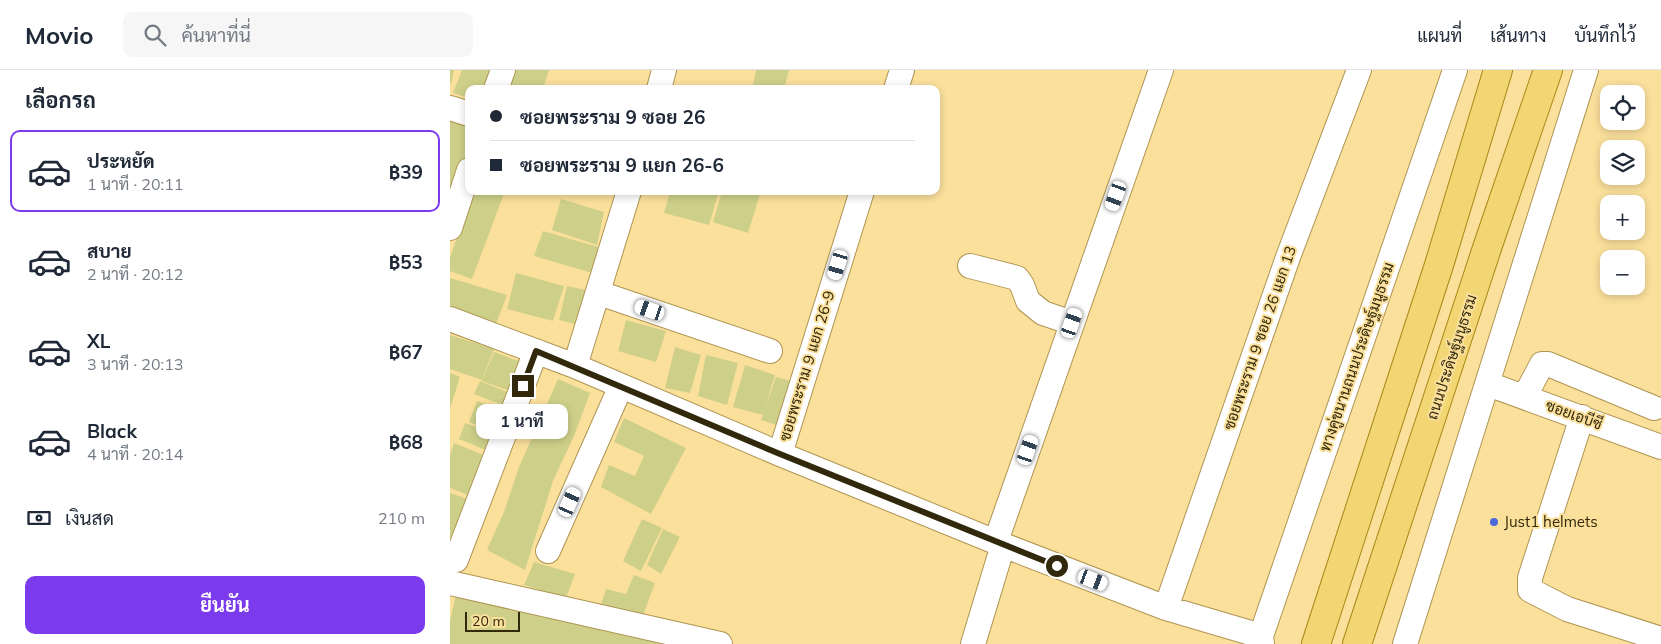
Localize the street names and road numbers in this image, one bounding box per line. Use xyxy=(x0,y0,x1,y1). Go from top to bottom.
street label: ซอยพระราม 9 ซอย 26 แยก 13 xyxy=(1219,243,1300,432)
street label: ทางคู่ขนานถนนประดิษฐ์มนูธรรม xyxy=(1315,260,1399,454)
street label: ซอยพระราม 9 แยก 26-9 xyxy=(775,288,838,443)
street label: ถนนประดิษฐ์มนูธรรม xyxy=(1422,292,1482,422)
street label: ซอยเอบีซี xyxy=(1543,396,1605,434)

